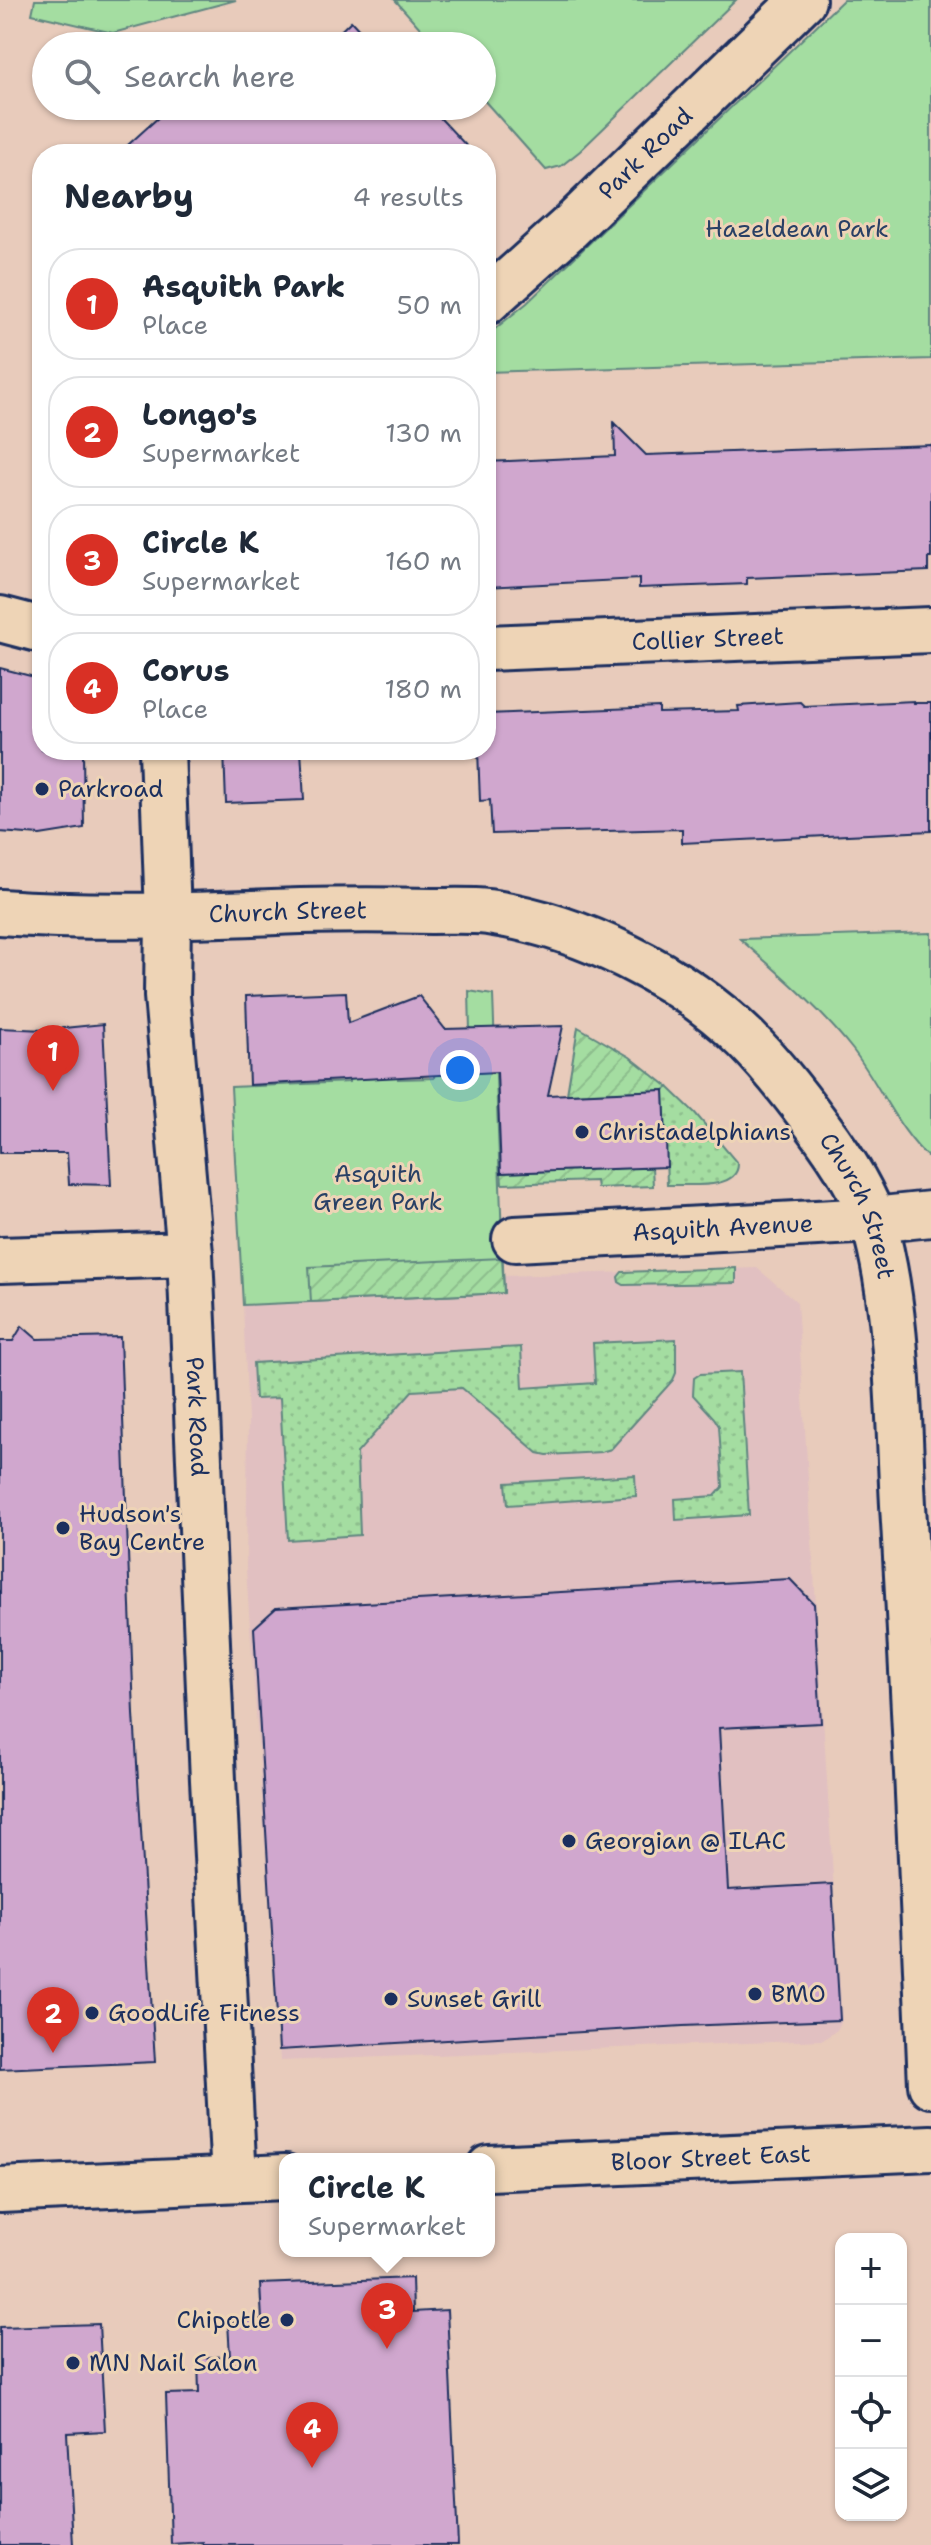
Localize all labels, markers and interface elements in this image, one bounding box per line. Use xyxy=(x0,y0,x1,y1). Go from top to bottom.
search box xyxy=(32,32,496,120)
icon: search xyxy=(60,54,104,98)
text: Search here xyxy=(124,56,295,97)
street label: Park Road xyxy=(591,100,700,207)
text: Nearby xyxy=(64,173,194,219)
text: 4 results xyxy=(352,179,464,214)
park label: Hazeldean Park xyxy=(705,213,889,245)
text: Asquith Park xyxy=(142,266,345,307)
text: 1 xyxy=(86,287,98,322)
text: 50 m xyxy=(397,287,462,322)
text: Place xyxy=(142,307,208,342)
text: Longo's xyxy=(142,394,257,435)
text: 2 xyxy=(83,415,101,450)
text: 130 m xyxy=(385,415,462,450)
text: Supermarket xyxy=(142,435,300,470)
text: Circle K xyxy=(142,522,259,563)
text: 3 xyxy=(83,543,101,578)
text: 160 m xyxy=(385,543,462,578)
text: Supermarket xyxy=(142,563,300,598)
street label: Collier Street xyxy=(631,620,785,658)
text: Corus xyxy=(142,650,230,691)
text: 4 xyxy=(83,671,101,706)
text: 180 m xyxy=(384,671,462,706)
text: Place xyxy=(142,691,208,726)
place label: Parkroad xyxy=(58,773,164,805)
marker: Parkroad xyxy=(33,780,51,798)
street label: Church Street xyxy=(208,894,367,930)
pin: 1 xyxy=(27,1025,79,1091)
your location xyxy=(440,1050,480,1090)
place label: Christadelphians xyxy=(598,1116,791,1148)
marker: Christadelphians xyxy=(573,1123,591,1141)
street label: Church Street xyxy=(812,1126,902,1282)
park label: Asquith Green Park xyxy=(313,1158,443,1218)
street label: Asquith Avenue xyxy=(631,1207,814,1249)
street label: Park Road xyxy=(179,1356,216,1477)
place label: Hudson's Bay Centre xyxy=(79,1498,205,1558)
marker: Hudson's Bay Centre xyxy=(54,1519,72,1537)
place label: Georgian @ ILAC xyxy=(585,1825,786,1857)
marker: Georgian @ ILAC xyxy=(560,1832,578,1850)
place label: BMO xyxy=(771,1978,826,2010)
place label: Sunset Grill xyxy=(407,1983,542,2015)
marker: BMO xyxy=(746,1985,764,2003)
pin: 2 xyxy=(27,1987,79,2053)
marker: Sunset Grill xyxy=(382,1990,400,2008)
place label: GoodLife Fitness xyxy=(108,1997,300,2029)
marker: GoodLife Fitness xyxy=(83,2004,101,2022)
street label: Bloor Street East xyxy=(610,2137,811,2178)
popup xyxy=(279,2153,495,2257)
text: Circle K xyxy=(308,2167,425,2208)
text: Supermarket xyxy=(308,2208,466,2243)
map controls xyxy=(835,2233,907,2521)
button: + xyxy=(835,2233,907,2305)
pin: 3 xyxy=(361,2283,413,2349)
place label: Chipotle xyxy=(177,2304,271,2336)
button: − xyxy=(835,2305,907,2377)
marker: Chipotle xyxy=(278,2311,296,2329)
place label: MN Nail Salon xyxy=(89,2347,257,2379)
marker: MN Nail Salon xyxy=(64,2354,82,2372)
button: locate xyxy=(835,2377,907,2449)
pin: 4 xyxy=(286,2402,338,2468)
button: layers xyxy=(835,2449,907,2521)

